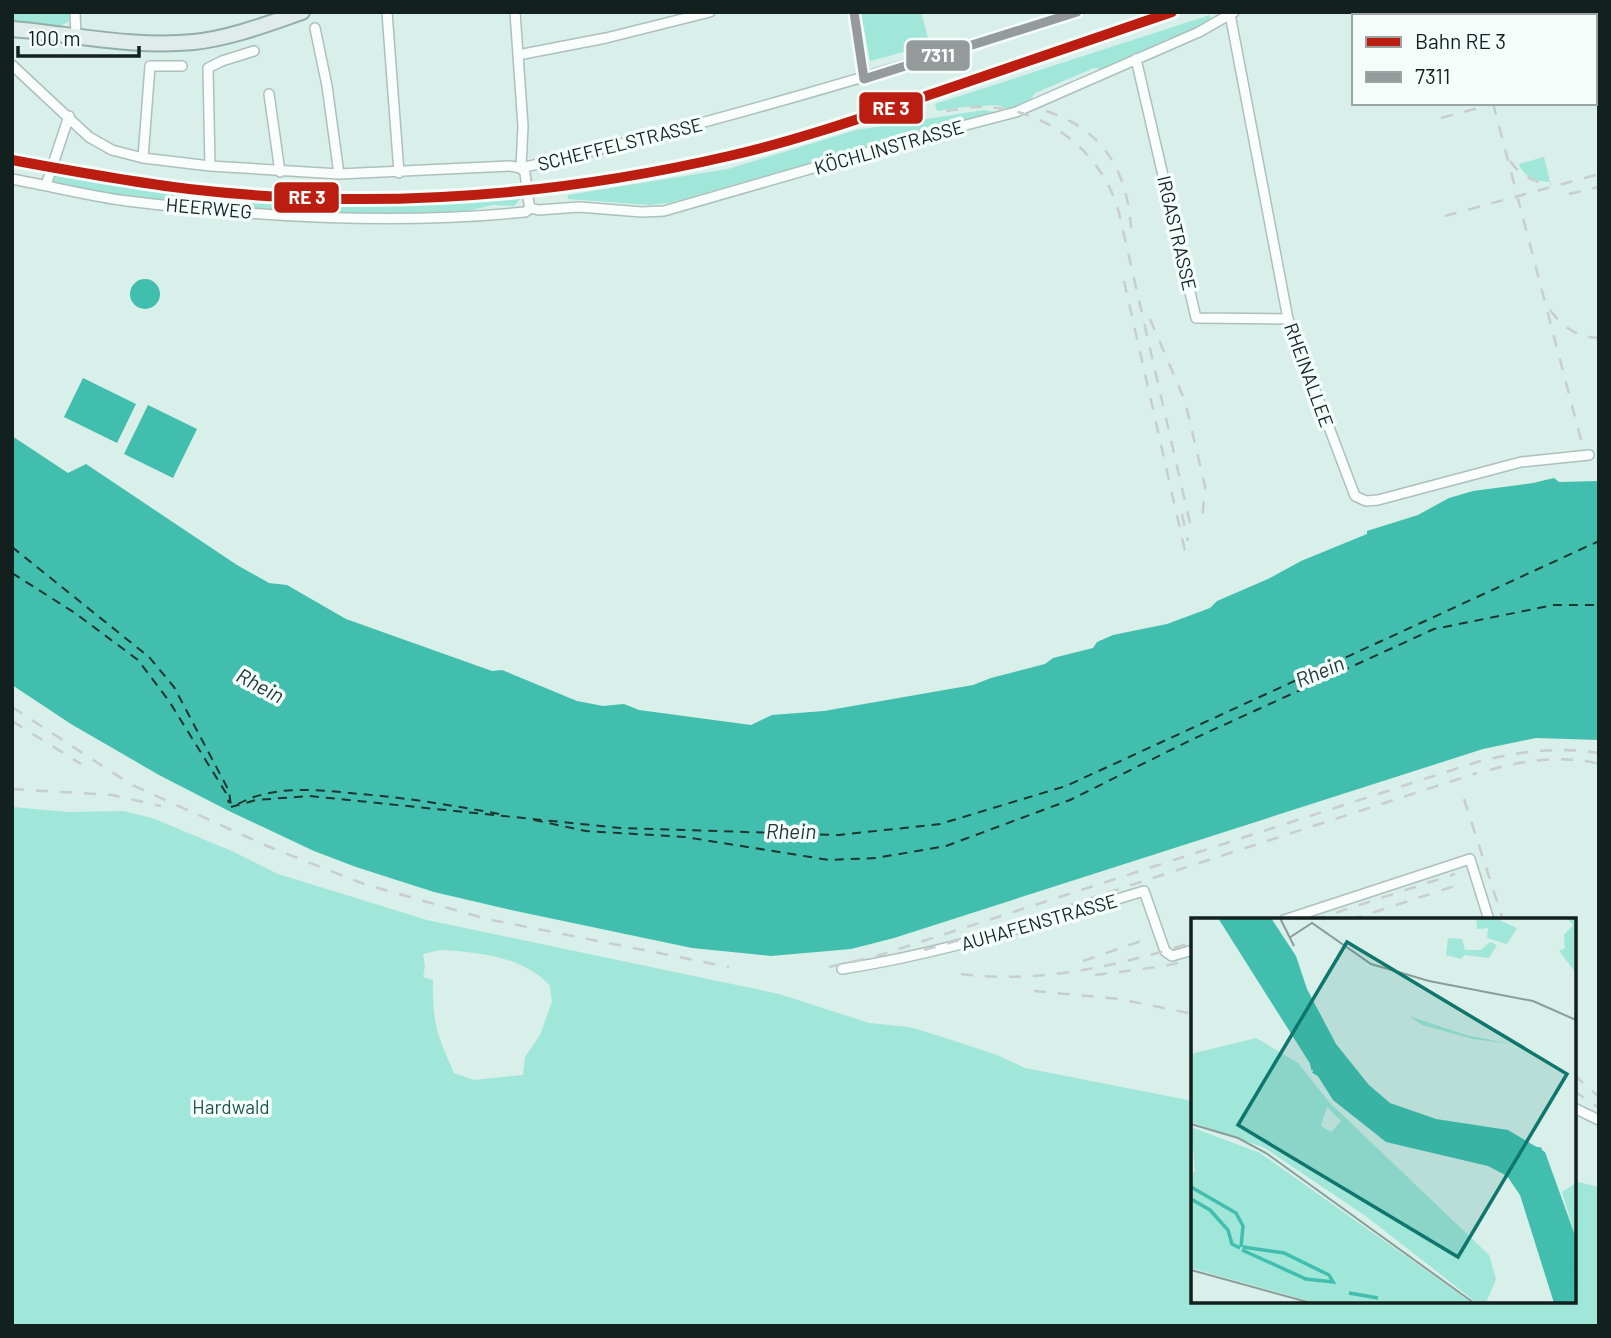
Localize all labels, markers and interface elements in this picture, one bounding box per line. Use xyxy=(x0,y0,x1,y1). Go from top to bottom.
scale bar xyxy=(18,14,138,58)
legend xyxy=(1352,14,1597,105)
text: 100 m xyxy=(28,25,81,50)
text: Bahn RE 3 xyxy=(1415,28,1506,53)
line badge: 7311 xyxy=(905,39,971,72)
text: 7311 xyxy=(921,43,955,66)
text: 7311 xyxy=(1415,63,1450,88)
line badge: RE 3 xyxy=(858,91,924,125)
text: RE 3 xyxy=(873,96,909,119)
street label: SCHEFFELSTRASSE xyxy=(535,112,705,175)
street label: KÖCHLINSTRASSE xyxy=(812,114,966,179)
street label: IRGASTRASSE xyxy=(1153,173,1202,293)
line badge: RE 3 xyxy=(273,181,340,214)
text: RE 3 xyxy=(289,185,325,208)
street label: HEERWEG xyxy=(165,192,253,223)
street label: RHEINALLEE xyxy=(1280,319,1339,430)
water label: Rhein xyxy=(1291,649,1347,692)
water label: Rhein xyxy=(233,662,289,708)
water label: Rhein xyxy=(766,818,816,843)
street label: AUHAFENSTRASSE xyxy=(958,888,1120,955)
inset map xyxy=(1191,918,1576,1303)
park label: Hardwald xyxy=(192,1095,270,1118)

